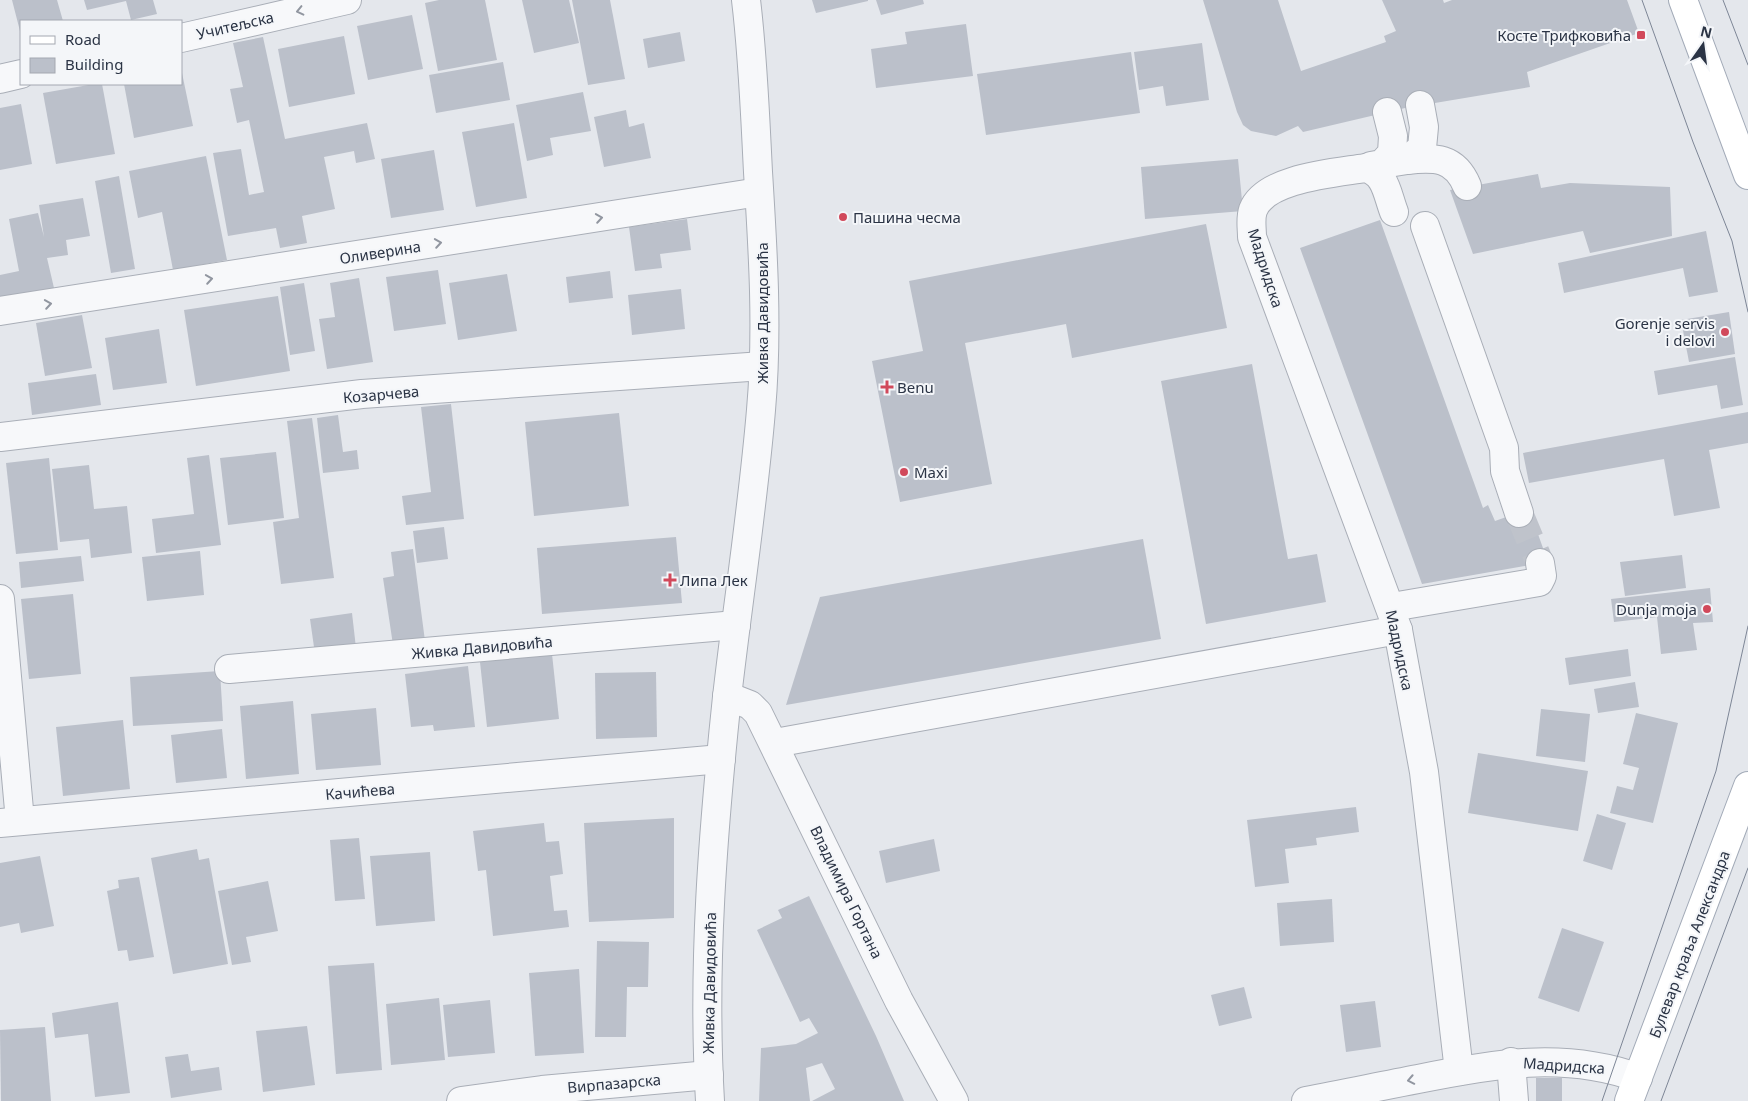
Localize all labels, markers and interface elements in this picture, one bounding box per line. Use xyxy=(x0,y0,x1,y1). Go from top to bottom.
one-way arrow xyxy=(295,5,304,16)
street label: Учитељска xyxy=(195,6,275,44)
legend xyxy=(20,20,182,85)
north arrow xyxy=(1678,20,1728,70)
text: N xyxy=(1698,21,1714,42)
place label: Косте Трифковића xyxy=(1497,25,1631,45)
text: Road xyxy=(65,29,101,49)
marker: Косте Трифковића xyxy=(1635,29,1647,41)
text: Building xyxy=(65,54,123,74)
place label: Пашина чесма xyxy=(853,207,961,227)
marker: Пашина чесма xyxy=(837,211,849,223)
one-way arrow xyxy=(595,213,603,223)
street label: Мадридска xyxy=(1244,226,1288,310)
street label: Оливерина xyxy=(338,236,422,268)
one-way arrow xyxy=(434,238,443,248)
street label: Живка Давидовића xyxy=(752,242,772,384)
one-way arrow xyxy=(204,274,213,284)
one-way arrow xyxy=(44,299,53,309)
place label: Gorenje servis i delovi xyxy=(1615,313,1715,350)
marker: Gorenje servis i delovi xyxy=(1719,326,1731,338)
place label: Benu xyxy=(897,377,934,397)
street label: Козарчева xyxy=(342,381,420,407)
marker: Benu xyxy=(881,381,893,393)
place label: Maxi xyxy=(914,462,948,482)
marker: Maxi xyxy=(898,466,910,478)
place label: Липа Лек xyxy=(680,570,748,590)
marker: Липа Лек xyxy=(664,574,676,586)
place label: Dunja moja xyxy=(1616,599,1697,619)
marker: Dunja moja xyxy=(1701,603,1713,615)
street label: Мадридска xyxy=(1382,608,1418,692)
street label: Живка Давидовића xyxy=(411,631,553,663)
street label: Качићева xyxy=(324,778,396,804)
street label: Владимира Гортана xyxy=(806,822,888,962)
street label: Булевар краља Александра xyxy=(1644,847,1734,1041)
street label: Живка Давидовића xyxy=(698,912,720,1054)
street label: Мадридска xyxy=(1522,1052,1606,1078)
street label: Вирпазарска xyxy=(566,1069,662,1097)
one-way arrow xyxy=(1406,1074,1415,1085)

